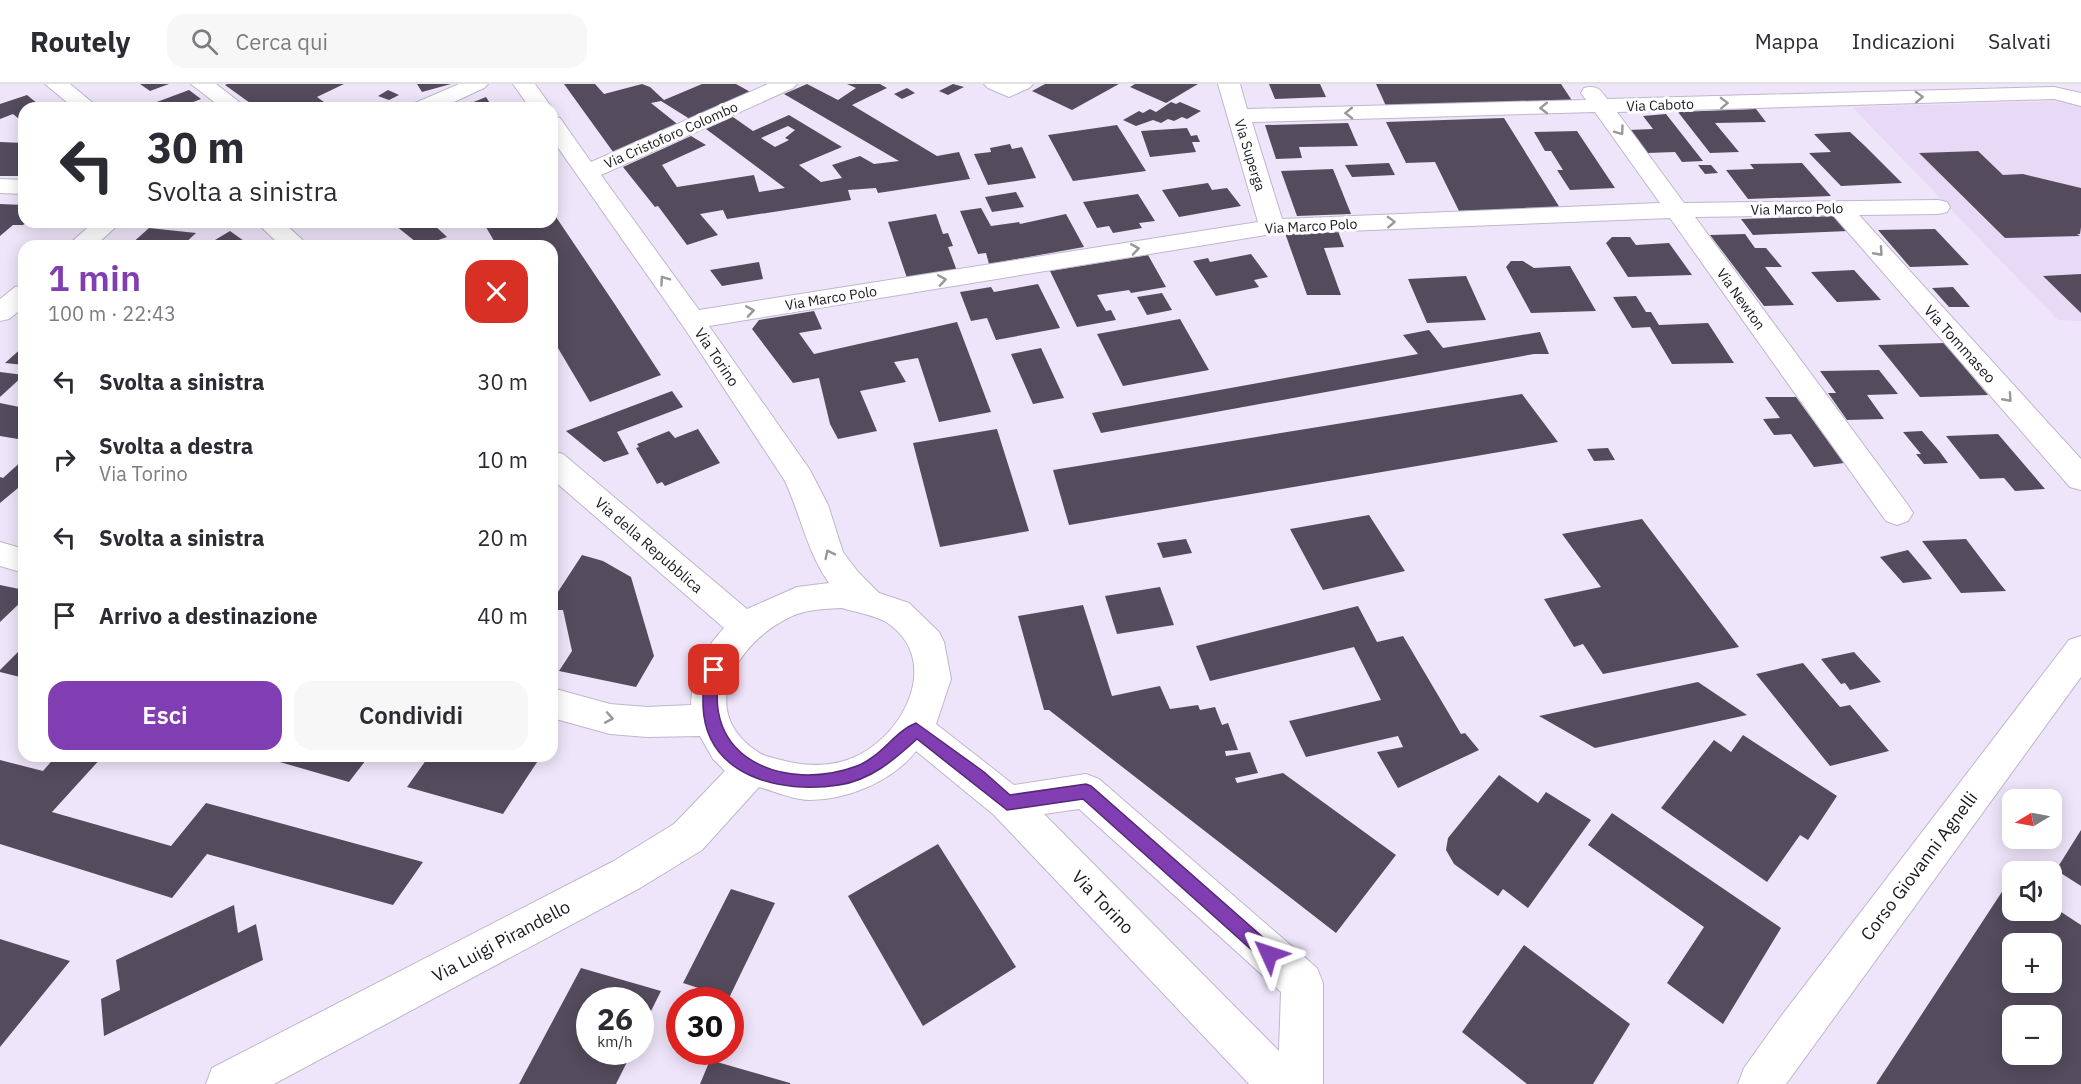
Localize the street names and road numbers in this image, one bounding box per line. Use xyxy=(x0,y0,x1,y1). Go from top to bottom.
street label: Via Caboto xyxy=(1626,95,1694,115)
street label: Via Cristoforo Colombo xyxy=(601,97,741,173)
street label: Via Superga xyxy=(1231,117,1270,194)
street label: Via Marco Polo xyxy=(1751,199,1844,219)
street label: Via Marco Polo xyxy=(1264,215,1358,237)
street label: Via Newton xyxy=(1713,265,1769,333)
street label: Via Marco Polo xyxy=(784,282,878,314)
street label: Via Tommaseo xyxy=(1920,301,2000,387)
street label: Via Torino xyxy=(690,324,744,390)
street label: Via della Repubblica xyxy=(591,493,707,597)
street label: Corso Giovanni Agnelli xyxy=(1855,787,1983,945)
street label: Via Torino xyxy=(1067,865,1139,939)
street label: Via Luigi Pirandello xyxy=(428,895,574,987)

